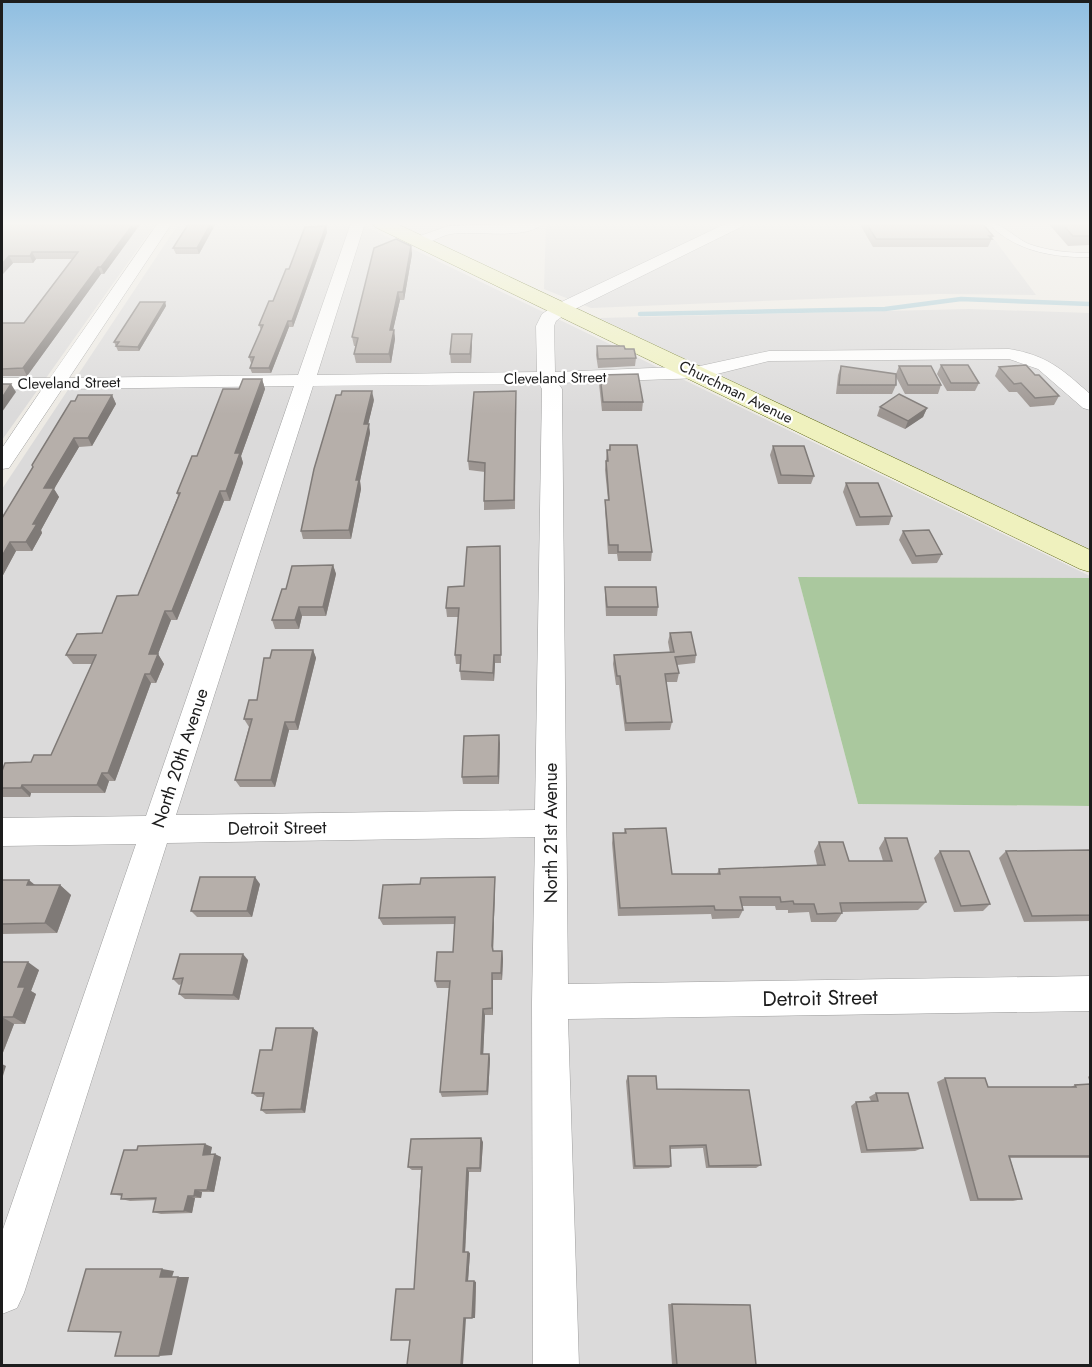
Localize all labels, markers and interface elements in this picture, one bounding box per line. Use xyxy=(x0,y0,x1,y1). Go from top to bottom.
street label: Churchman Avenue xyxy=(675,355,797,429)
street label: Cleveland Street xyxy=(503,366,607,390)
street label: Cleveland Street xyxy=(17,371,121,395)
street label: North 20th Avenue xyxy=(145,685,215,831)
street label: North 21st Avenue xyxy=(538,763,564,903)
street label: Detroit Street xyxy=(227,814,327,842)
street label: Detroit Street xyxy=(762,982,878,1014)

